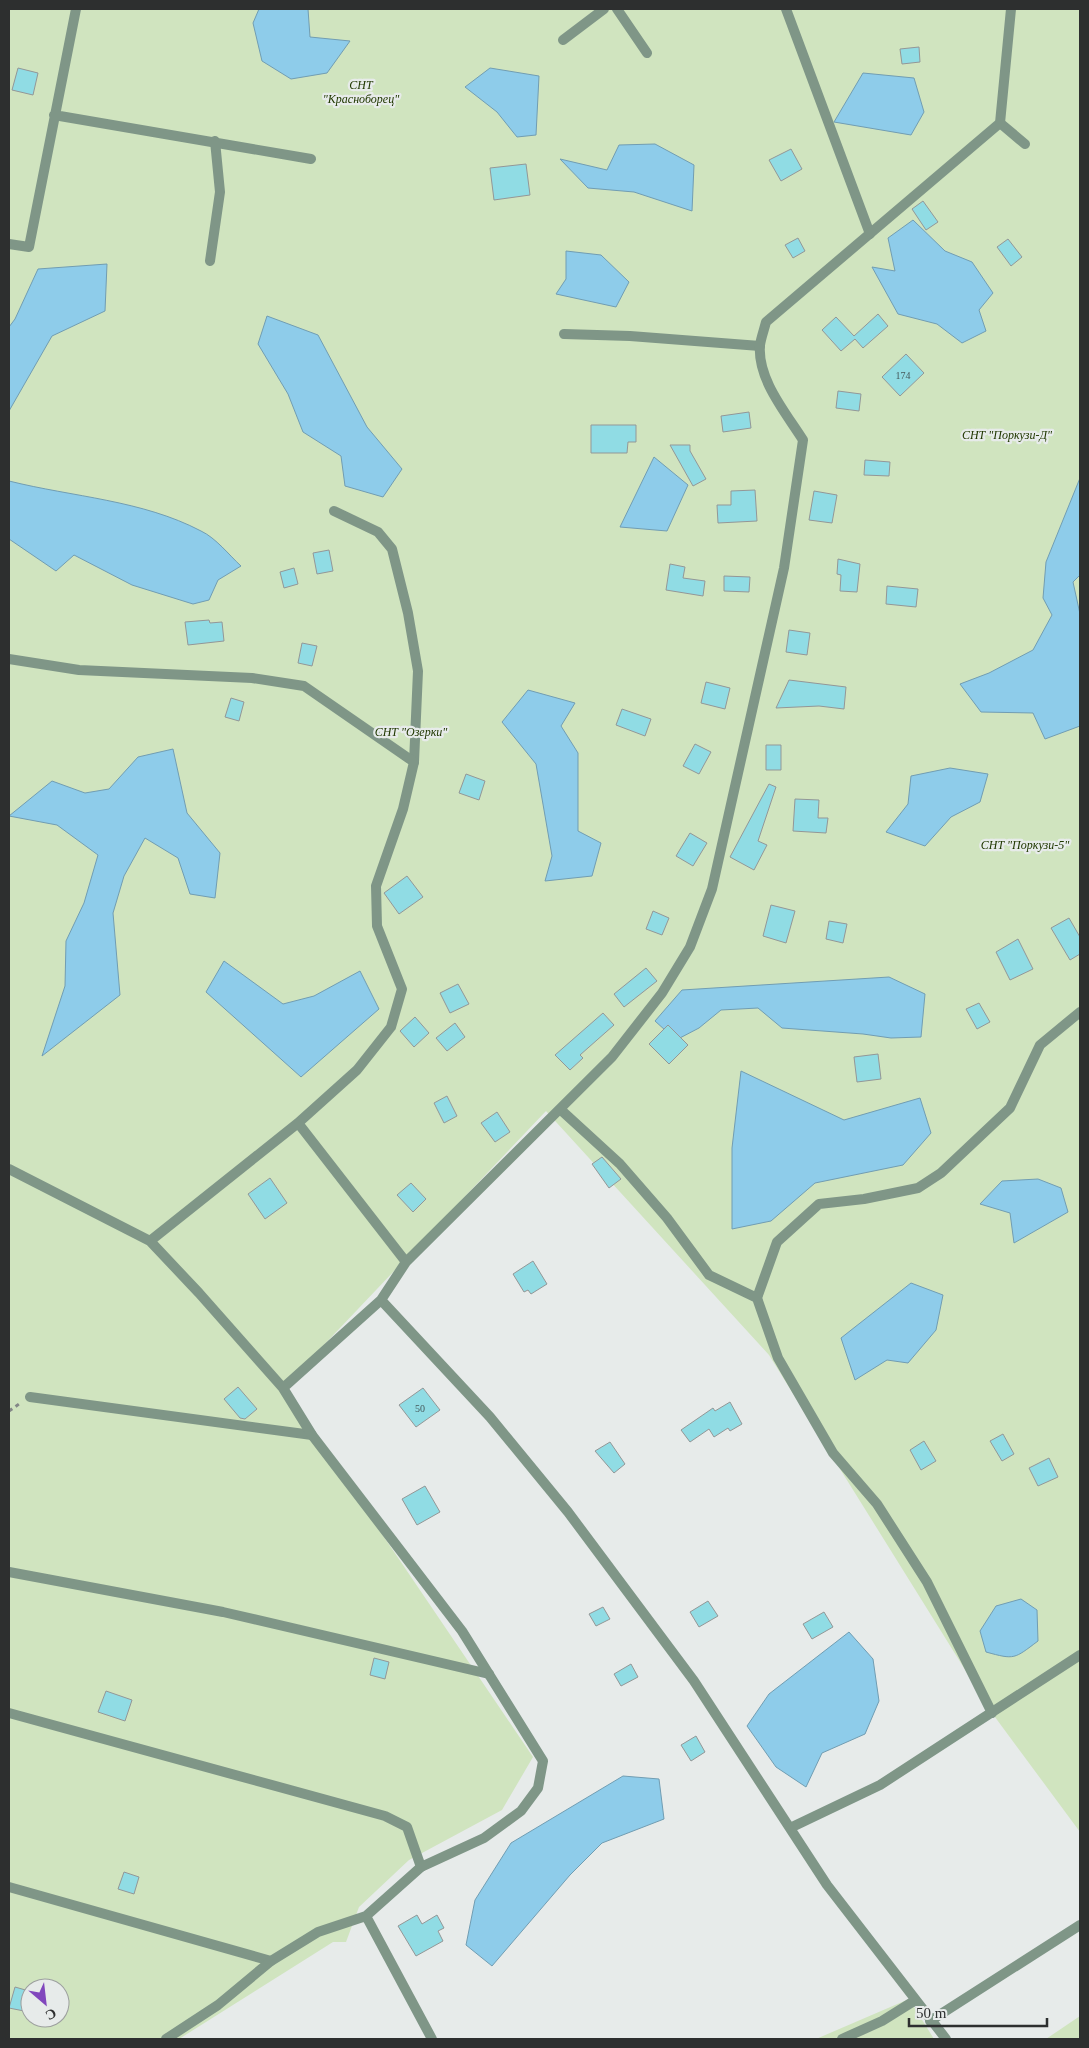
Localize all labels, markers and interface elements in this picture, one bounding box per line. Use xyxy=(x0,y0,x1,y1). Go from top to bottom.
park label: СНТ "Красноборец" xyxy=(323,78,400,106)
house number: 174 xyxy=(896,370,911,381)
park label: СНТ "Поркузи-Д" xyxy=(962,428,1053,442)
park label: СНТ "Озерки" xyxy=(375,725,448,739)
park label: СНТ "Поркузи-5" xyxy=(981,838,1070,852)
house number: 50 xyxy=(415,1403,425,1414)
north arrow xyxy=(20,1978,70,2028)
scale bar xyxy=(909,1996,1046,2028)
text: С xyxy=(43,2005,59,2023)
text: 50 m xyxy=(916,2005,947,2021)

